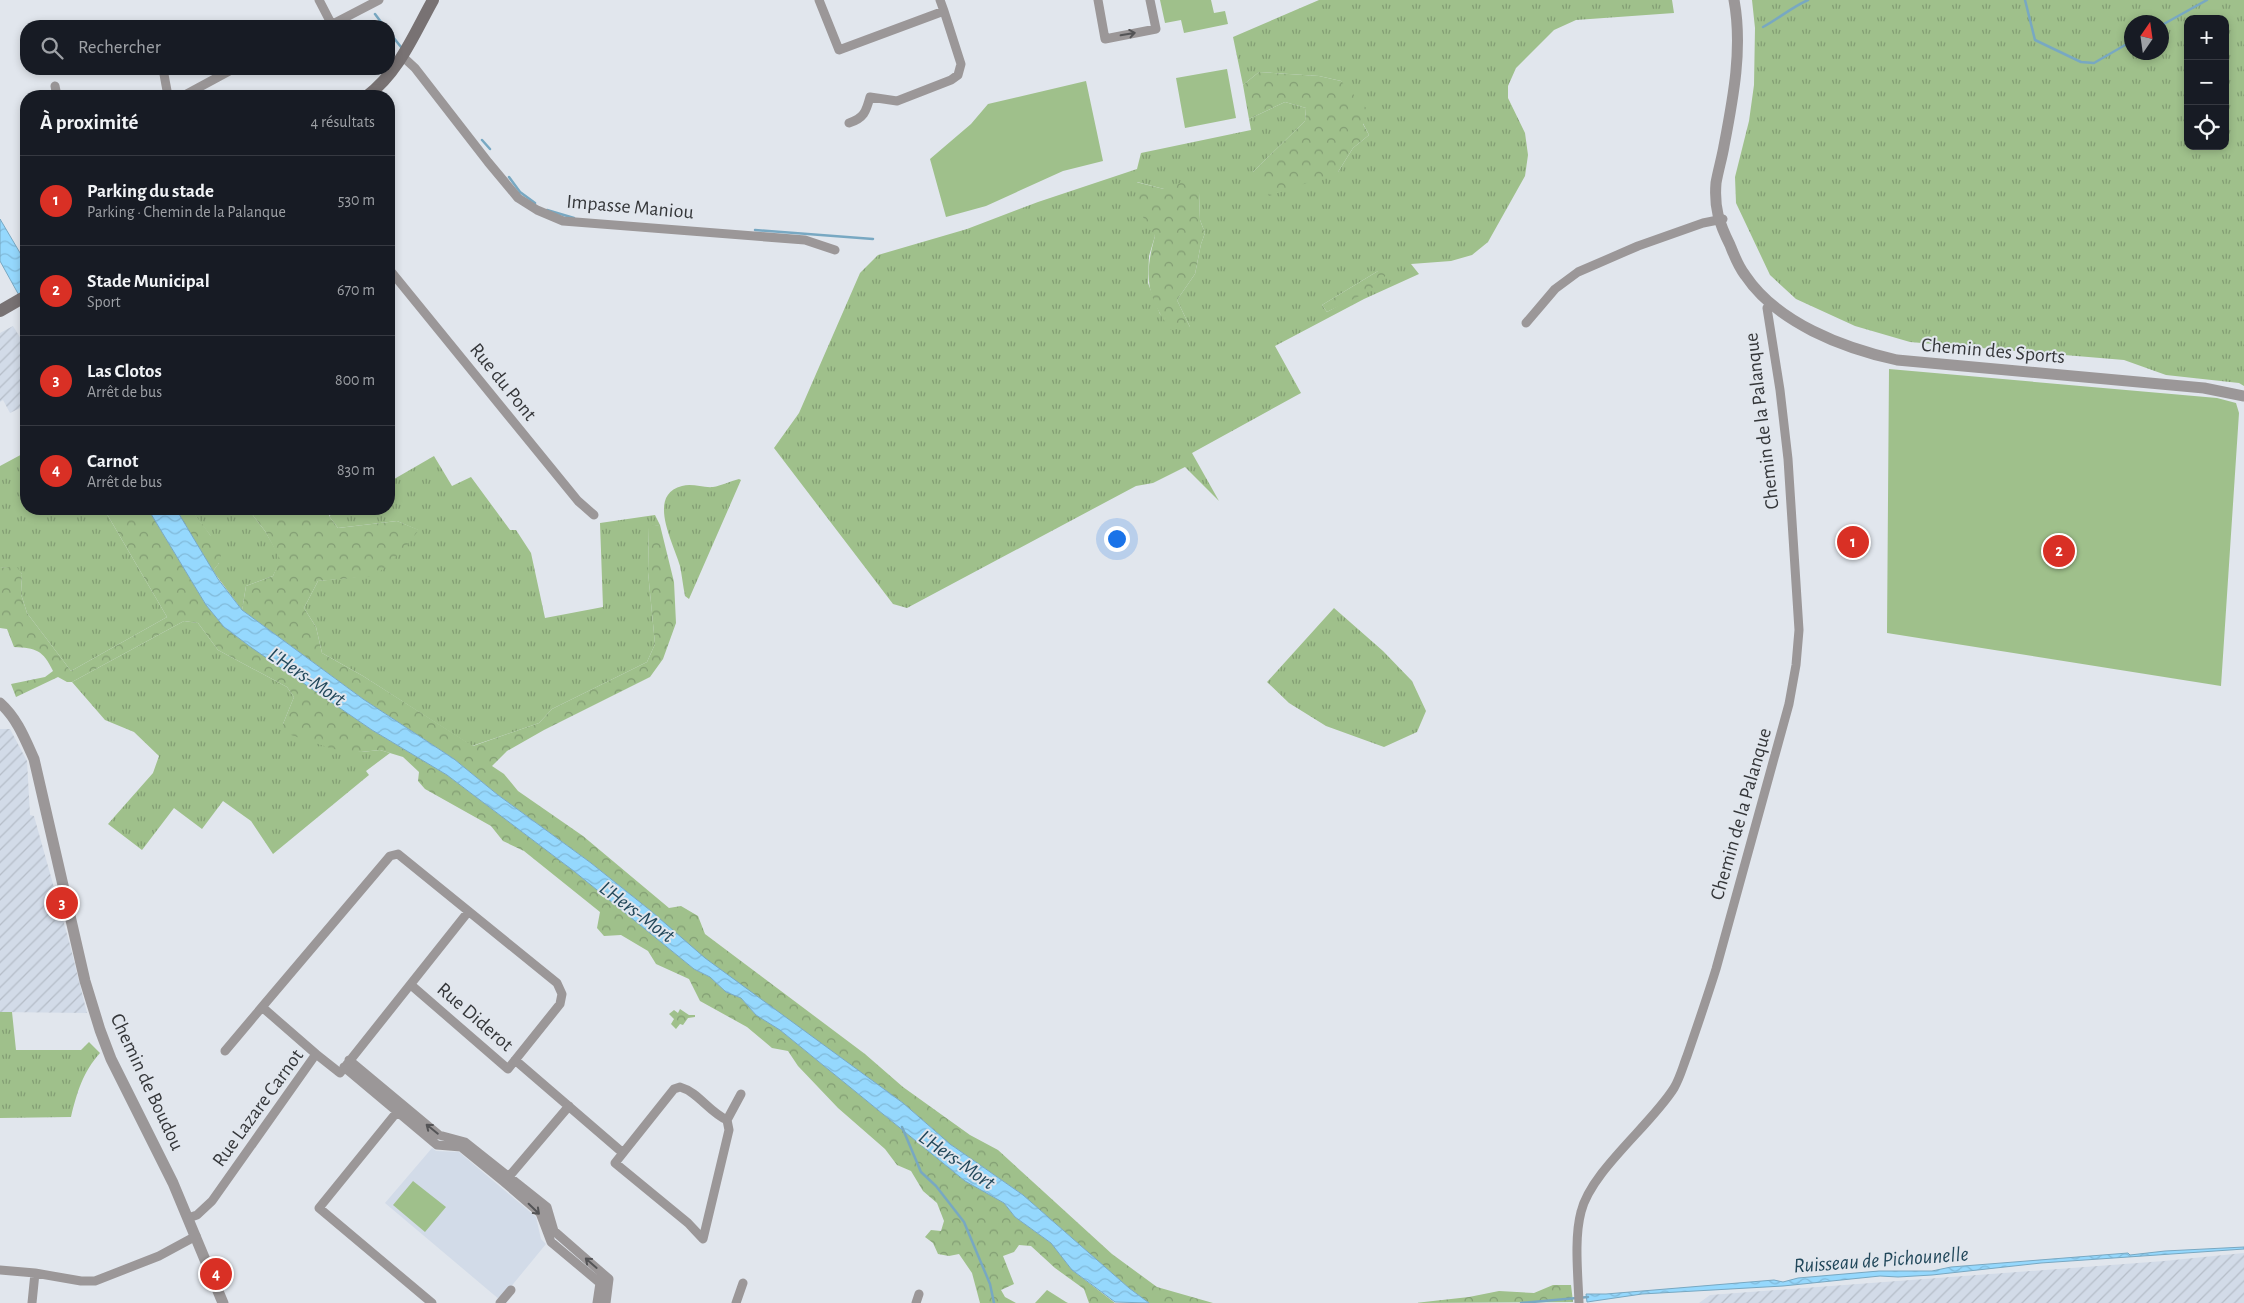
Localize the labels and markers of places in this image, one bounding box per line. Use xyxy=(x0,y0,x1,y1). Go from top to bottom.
pin: 1 xyxy=(1837,523,1869,561)
pin: 2 xyxy=(2043,532,2075,570)
pin: 3 xyxy=(46,884,78,922)
pin: 4 xyxy=(200,1255,232,1293)

